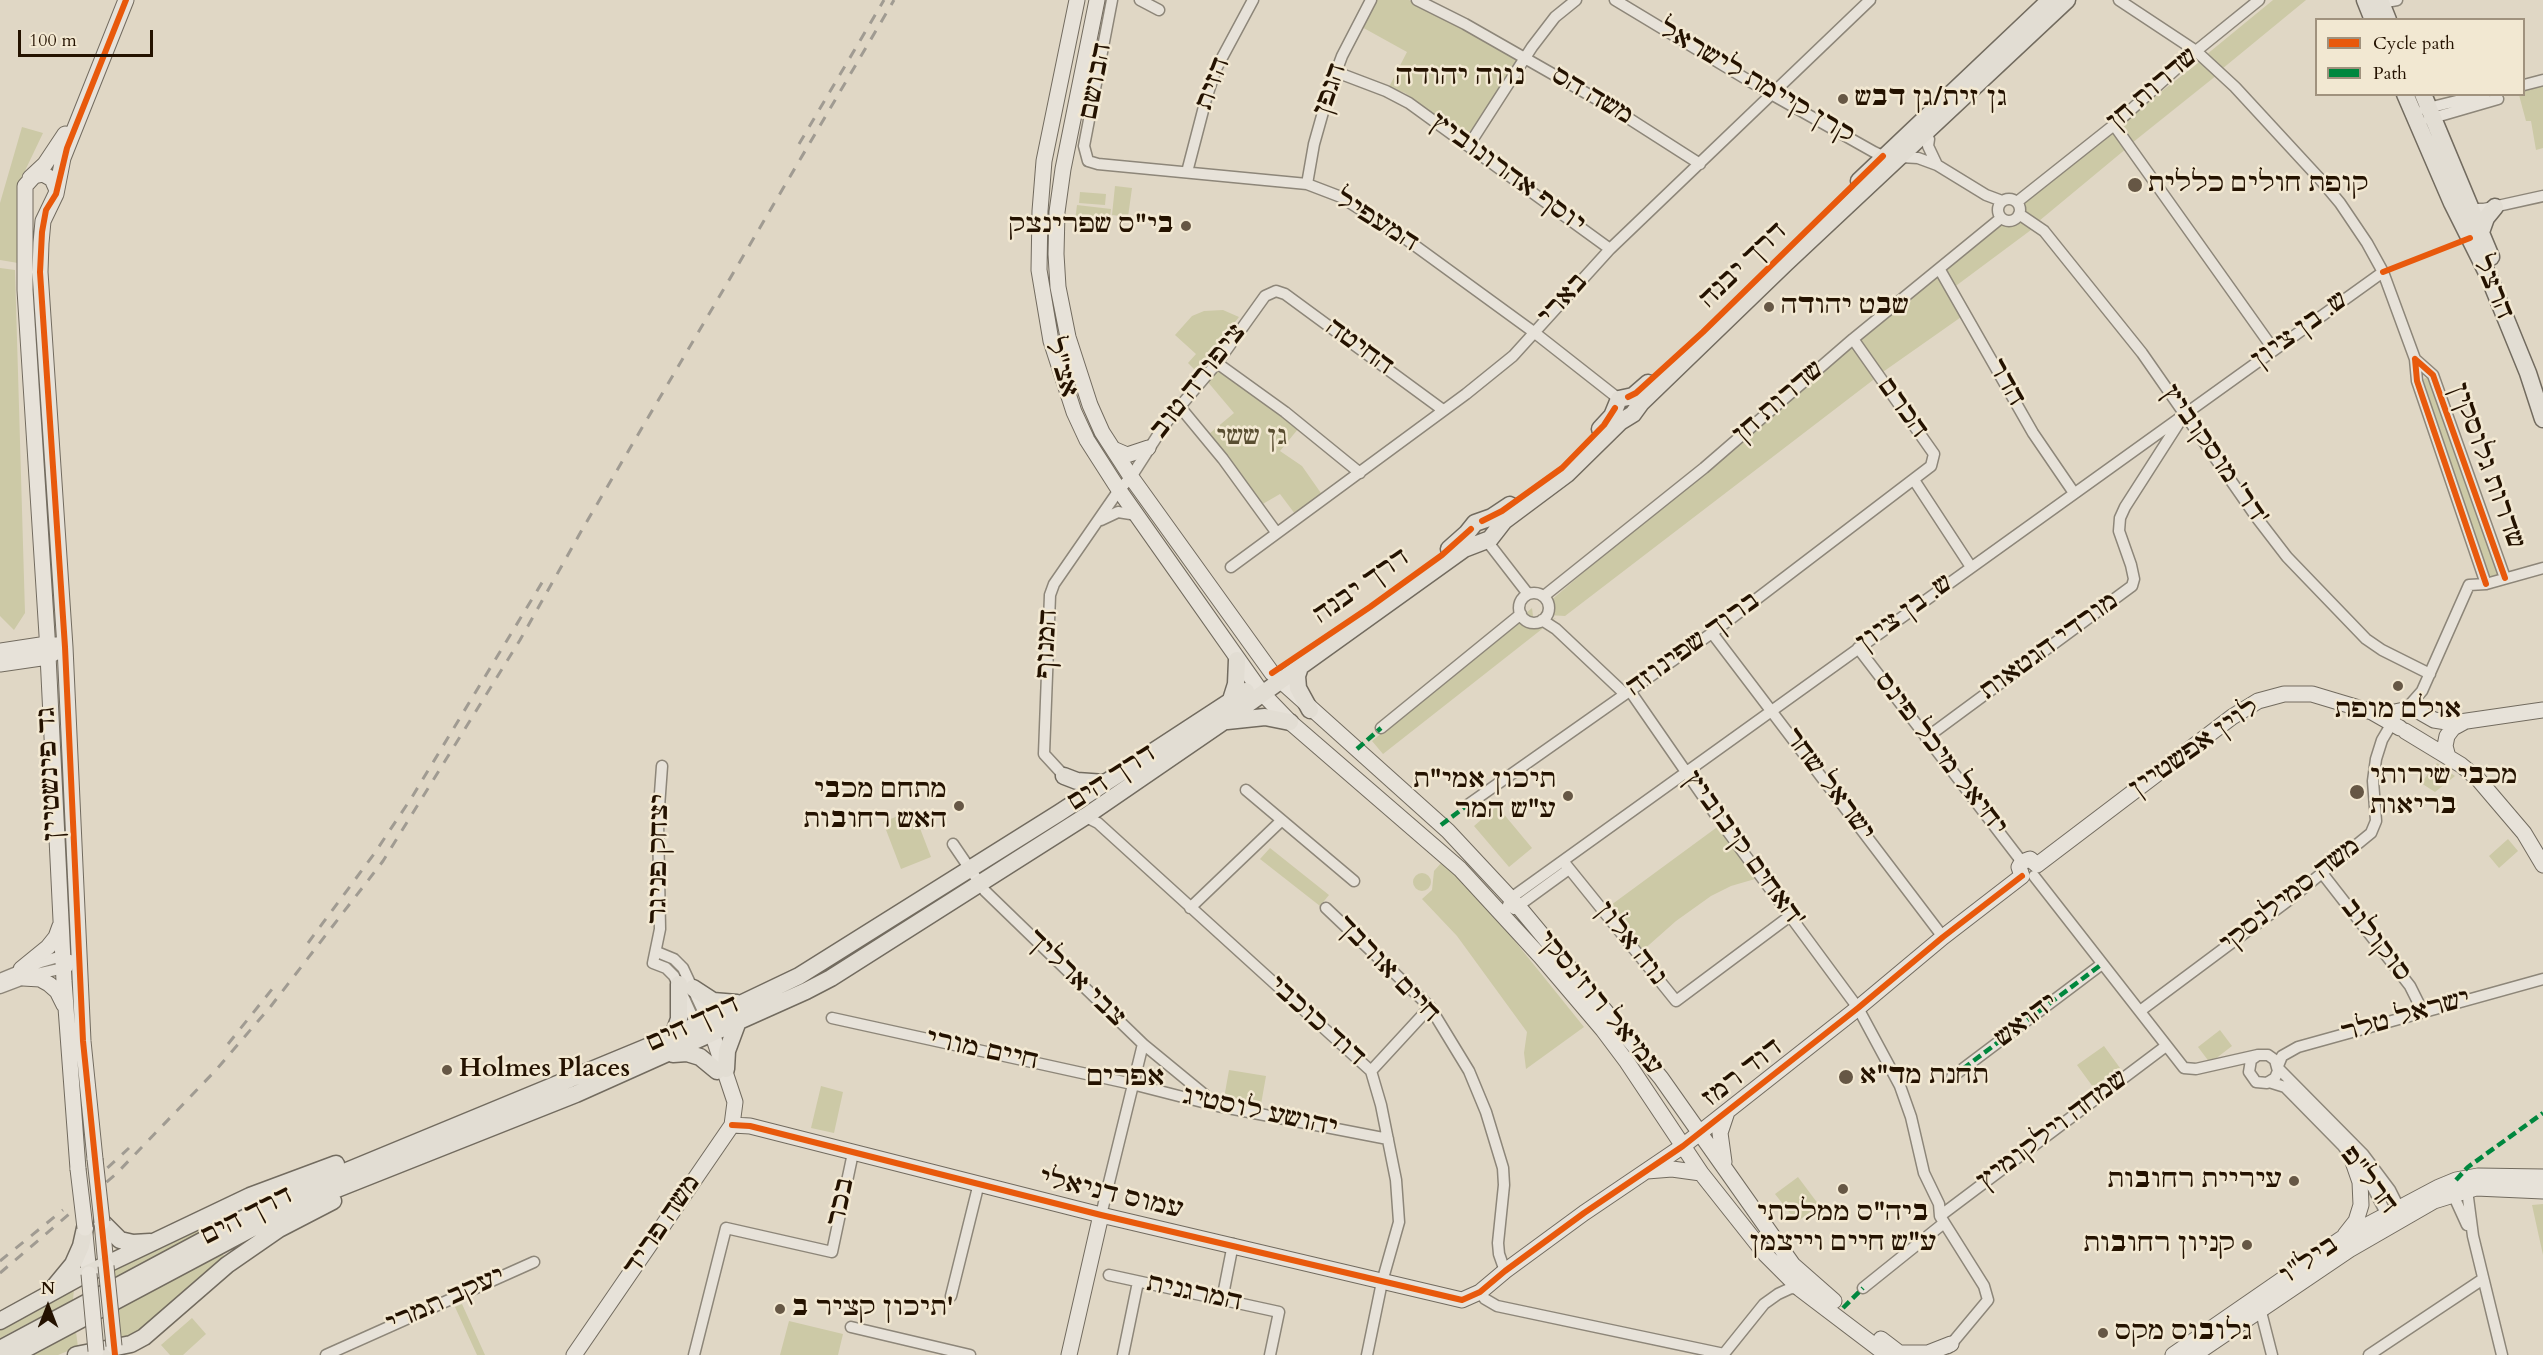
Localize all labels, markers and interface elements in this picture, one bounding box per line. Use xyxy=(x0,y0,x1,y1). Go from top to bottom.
street label: קרן קיימת לישראל xyxy=(1652,14,1860,152)
scale bar xyxy=(21,18,156,56)
legend xyxy=(2315,18,2525,96)
text: 100 m xyxy=(29,28,77,53)
text: Cycle path xyxy=(2373,31,2455,56)
street label: הבושם xyxy=(1074,41,1120,121)
street label: שדרות חן xyxy=(2101,42,2205,138)
street label: הזית xyxy=(1190,53,1238,115)
street label: הגפן xyxy=(1308,60,1354,120)
street label: משה הס xyxy=(1545,61,1639,133)
text: Path xyxy=(2373,61,2407,86)
district label: נווה יהודה xyxy=(1395,62,1525,94)
place label: גן זית/גן דבש xyxy=(1855,83,2007,115)
marker: גן זית/גן דבש xyxy=(1836,92,1850,106)
street label: יוסף אהרונוביץ xyxy=(1423,107,1591,241)
place label: קופת חולים כללית xyxy=(2148,169,2368,201)
marker: קופת חולים כללית xyxy=(2126,176,2144,194)
street label: המעפיל xyxy=(1328,184,1424,260)
place label: בי"ס שפרינצק xyxy=(1009,210,1174,242)
street label: דרך יבנה xyxy=(1694,217,1794,315)
marker: בי"ס שפרינצק xyxy=(1179,219,1193,233)
street label: הרצל xyxy=(2465,252,2519,324)
street label: בארי xyxy=(1532,267,1596,333)
street label: ש. בן ציון xyxy=(2246,286,2354,376)
place label: שבט יהודה xyxy=(1781,291,1909,323)
marker: שבט יהודה xyxy=(1762,300,1776,314)
street label: החיטה xyxy=(1319,313,1399,383)
street label: ציפורה טוב xyxy=(1145,318,1253,446)
street label: אצ"ל xyxy=(1036,335,1084,401)
street label: הדר xyxy=(1979,354,2031,412)
street label: שדרות חן xyxy=(1727,355,1831,451)
street label: הכרם xyxy=(1870,373,1934,445)
street label: דר' מוסקוביץ' xyxy=(2154,379,2274,533)
street label: שדרות גלוסקין xyxy=(2442,379,2530,553)
park label: גן ששי xyxy=(1216,422,1288,454)
street label: דרך יבנה xyxy=(1308,543,1416,631)
street label: ש. בן ציון xyxy=(1851,569,1959,659)
street label: ברוך שפינוזה xyxy=(1621,586,1767,704)
street label: מורדי הגטאות xyxy=(1975,586,2125,708)
street label: המנוף xyxy=(1031,608,1065,680)
street label: יחיאל מיכל פינס xyxy=(1867,668,2013,842)
marker: אולם מופת xyxy=(2391,679,2405,693)
street label: לוין אפשטיין xyxy=(2124,693,2266,805)
place label: אולם מופת xyxy=(2335,695,2461,727)
street label: גד פינשטיין xyxy=(32,706,70,842)
street label: ישראל שחר xyxy=(1776,723,1880,847)
street label: דרך הים xyxy=(1062,739,1162,819)
place label: מכבי שירותי בריאות xyxy=(2370,761,2518,822)
place label: תיכון אמי"ת ע"ש המר xyxy=(1413,765,1556,826)
street label: האחים קיבוביץ' xyxy=(1676,765,1810,935)
place label: מתחם מכבי האש רחובות xyxy=(804,775,947,837)
marker: מכבי שירותי בריאות xyxy=(2348,783,2366,801)
marker: תיכון אמי"ת ע"ש המר xyxy=(1561,789,1575,803)
street label: יצחק פניגר xyxy=(643,793,677,925)
marker: מתחם מכבי האש רחובות xyxy=(952,799,966,813)
street label: משה סמילנסקי xyxy=(2215,831,2367,961)
street label: סוקולוב xyxy=(2333,893,2417,989)
street label: נוה אלון xyxy=(1588,896,1672,992)
street label: חיים אורבך xyxy=(1328,910,1446,1030)
street label: צבי ארליך xyxy=(1019,924,1131,1034)
street label: עמיאל רוז'נסקי xyxy=(1529,925,1669,1083)
street label: דוד כוכבי xyxy=(1261,970,1371,1074)
street label: ישראל טלר xyxy=(2338,984,2474,1050)
street label: יהואש xyxy=(1990,987,2064,1055)
street label: דרך הים xyxy=(641,990,745,1060)
street label: חיים מורי xyxy=(923,1024,1041,1078)
street label: דוד רמז xyxy=(1696,1033,1790,1115)
place label: Holmes Places xyxy=(459,1054,630,1086)
place label: תחנת מד"א xyxy=(1860,1061,1989,1093)
marker: Holmes Places xyxy=(440,1063,454,1077)
district label: אפרים xyxy=(1085,1063,1165,1095)
street label: שמחה וילקומיץ xyxy=(1972,1064,2134,1198)
marker: תחנת מד"א xyxy=(1837,1068,1855,1086)
street label: יהושע לוסטיג xyxy=(1180,1081,1340,1145)
street label: חרל"פ xyxy=(2332,1141,2404,1221)
street label: עמוס דניאלי xyxy=(1036,1163,1186,1227)
place label: עיריית רחובות xyxy=(2108,1165,2282,1197)
street label: משה פריד xyxy=(618,1169,708,1283)
marker: עיריית רחובות xyxy=(2287,1174,2301,1188)
street label: בכר xyxy=(822,1175,862,1229)
street label: דרך הים xyxy=(195,1180,299,1254)
marker: ביה"ס ממלכתי ע"ש חיים וייצמן xyxy=(1836,1182,1850,1196)
place label: ביה"ס ממלכתי ע"ש חיים וייצמן xyxy=(1750,1198,1936,1260)
place label: קניון רחובות xyxy=(2083,1229,2235,1261)
street label: ביל"ו xyxy=(2275,1230,2345,1292)
marker: קניון רחובות xyxy=(2240,1238,2254,1252)
street label: יעקב תמרי xyxy=(382,1261,510,1341)
street label: המרגנית xyxy=(1143,1269,1245,1319)
north arrow xyxy=(18,1277,78,1337)
text: N xyxy=(41,1278,55,1300)
place label: תיכון קציר ב' xyxy=(792,1293,953,1325)
marker: תיכון קציר ב' xyxy=(773,1302,787,1316)
place label: גלובוס מקס xyxy=(2115,1317,2252,1349)
marker: גלובוס מקס xyxy=(2096,1326,2110,1340)

